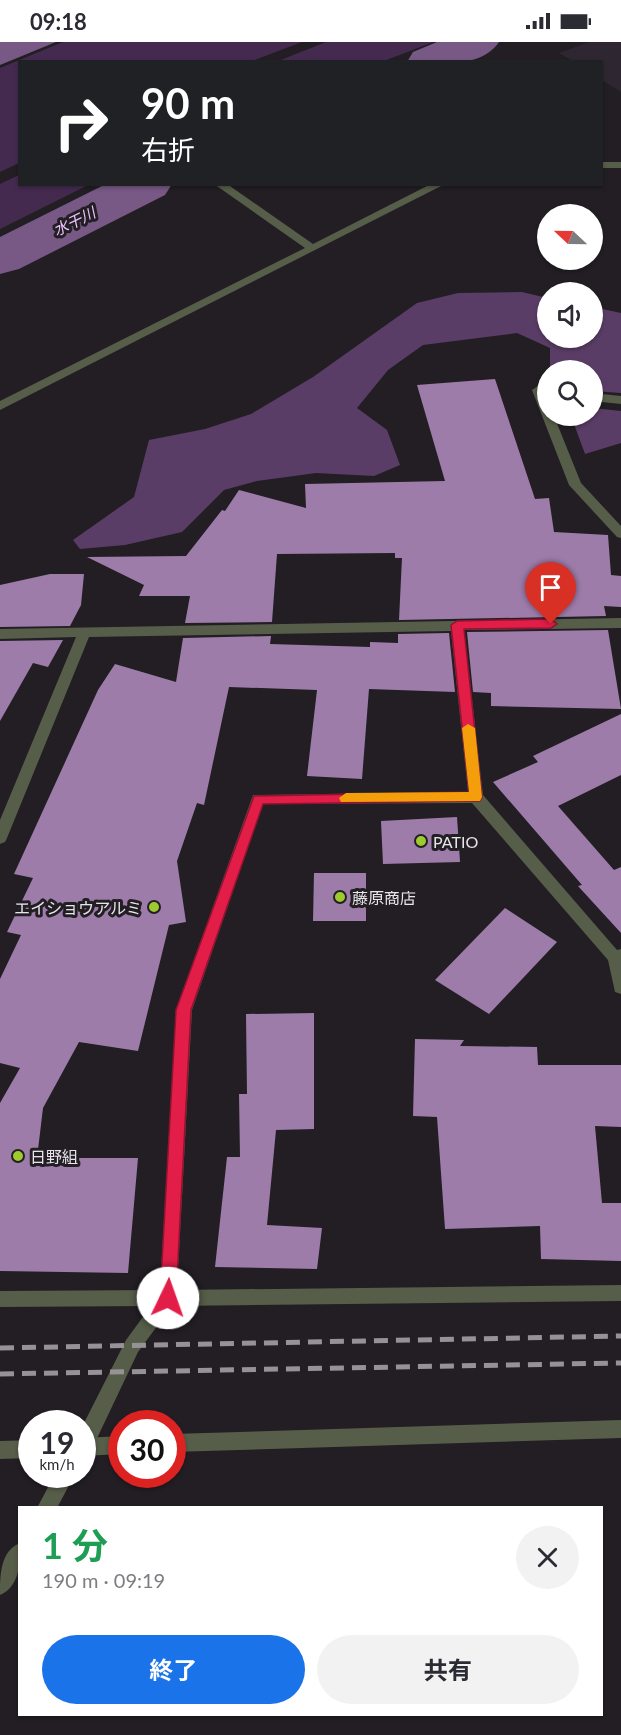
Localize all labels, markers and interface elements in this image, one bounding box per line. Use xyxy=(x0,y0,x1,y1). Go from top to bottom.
text: 09:18 xyxy=(30,8,87,35)
text: 90 m xyxy=(141,78,235,128)
icon: right xyxy=(42,84,120,162)
text: 右折 xyxy=(141,133,195,166)
water label: 水干川 xyxy=(50,202,100,239)
north arrow xyxy=(537,204,603,270)
map controls xyxy=(537,204,603,426)
button: sound xyxy=(537,282,603,348)
button: search xyxy=(537,360,603,426)
pin xyxy=(525,562,576,624)
icon: arrive xyxy=(534,571,567,604)
place label: PATIO xyxy=(433,832,478,851)
marker: PATIO xyxy=(414,834,428,848)
place label: 藤原商店 xyxy=(352,888,416,907)
marker: 藤原商店 xyxy=(333,890,347,904)
place label: エイショウアルミ xyxy=(14,898,142,917)
marker: エイショウアルミ xyxy=(147,900,161,914)
place label: 日野組 xyxy=(30,1147,78,1166)
marker: 日野組 xyxy=(11,1149,25,1163)
position arrow xyxy=(136,1266,200,1330)
speed limit sign: 30 xyxy=(108,1410,186,1488)
text: 19 xyxy=(40,1424,74,1460)
text: km/h xyxy=(39,1455,75,1473)
text: 1 分 xyxy=(42,1523,108,1567)
button: close xyxy=(516,1526,579,1589)
text: 190 m · 09:19 xyxy=(42,1568,165,1592)
button: 終了 xyxy=(42,1635,305,1704)
button: 共有 xyxy=(317,1635,579,1704)

